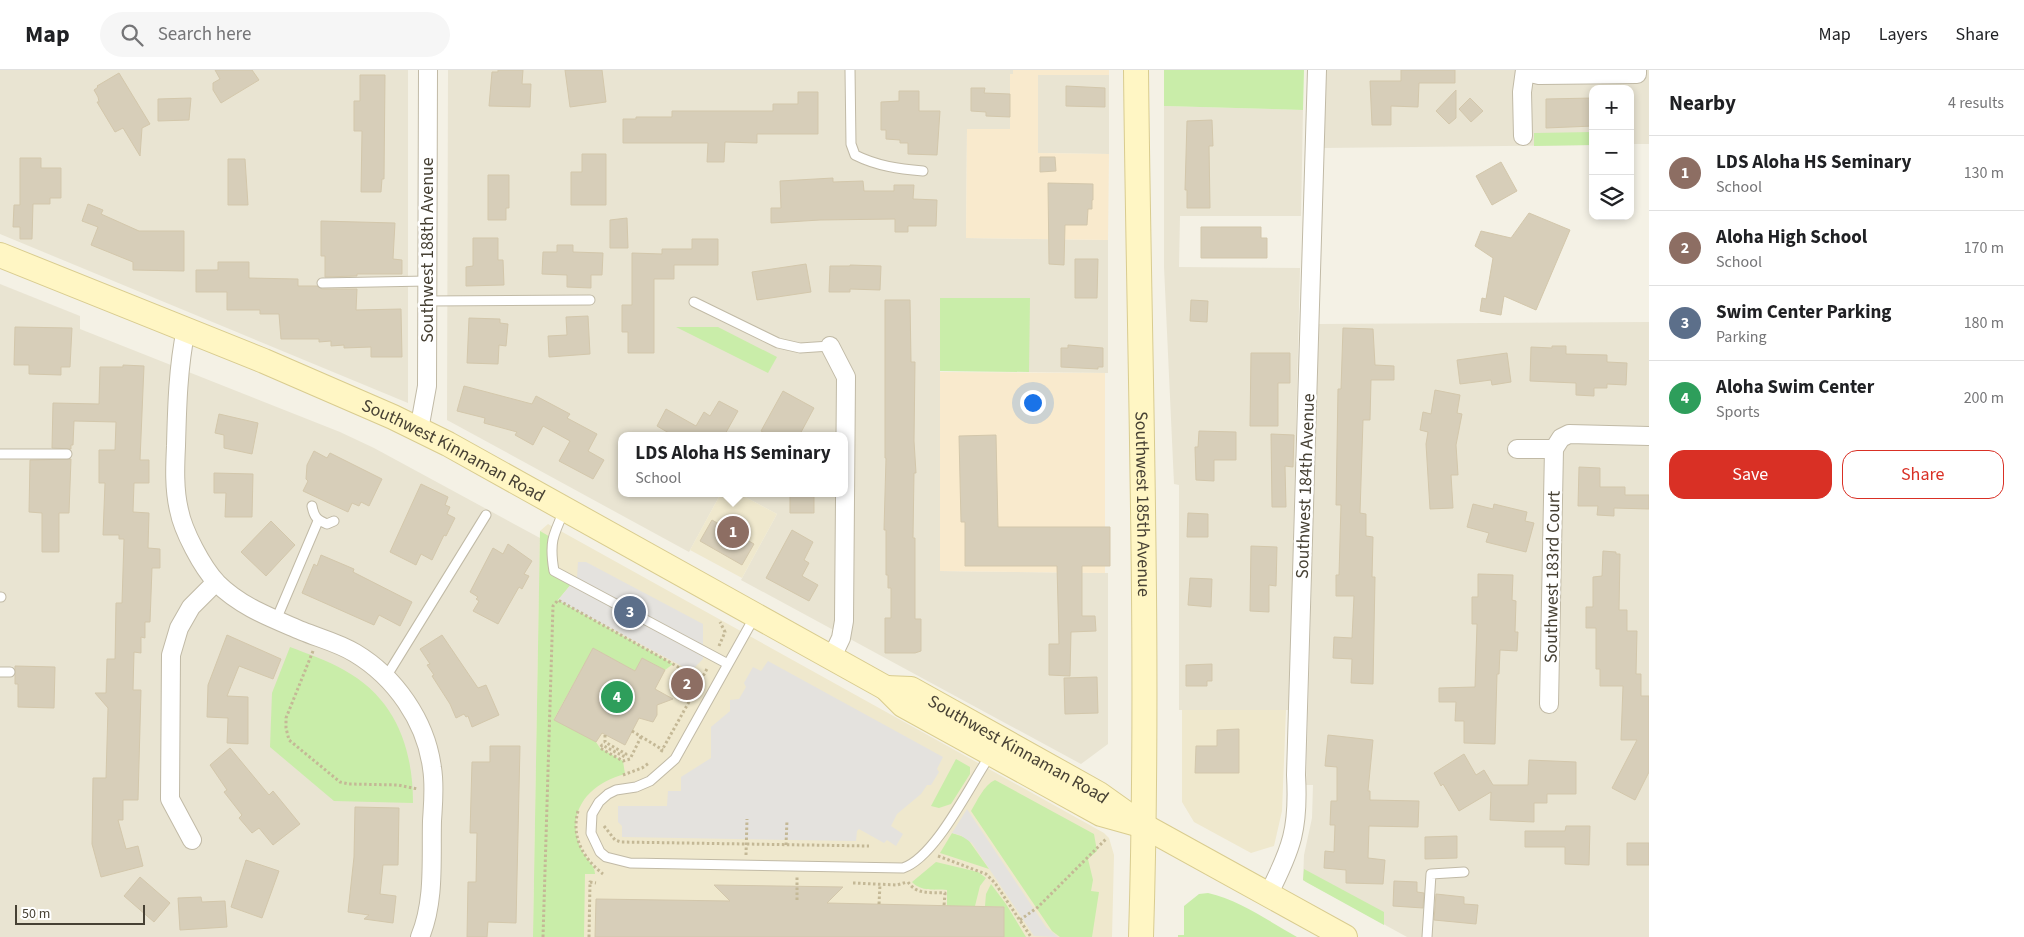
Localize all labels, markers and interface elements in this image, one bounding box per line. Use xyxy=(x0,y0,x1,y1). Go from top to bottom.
search box xyxy=(100,12,450,57)
text: Map xyxy=(25,17,70,52)
icon: search xyxy=(118,21,146,49)
text: Search here xyxy=(158,21,251,48)
text: Map xyxy=(1819,22,1851,47)
text: Layers xyxy=(1879,22,1928,47)
text: Share xyxy=(1956,22,1999,47)
map controls xyxy=(1589,85,1634,220)
button: + xyxy=(1589,85,1634,130)
text: Nearby xyxy=(1669,88,1736,118)
text: 4 results xyxy=(1948,92,2004,114)
button: − xyxy=(1589,130,1634,175)
text: LDS Aloha HS Seminary xyxy=(1716,149,1911,176)
street label: Southwest 188th Avenue xyxy=(415,157,440,343)
text: 1 xyxy=(1681,162,1689,184)
text: 130 m xyxy=(1964,162,2004,184)
button: layers xyxy=(1589,175,1634,220)
text: School xyxy=(1716,176,1762,198)
text: Aloha High School xyxy=(1716,224,1867,251)
text: 2 xyxy=(1681,237,1689,259)
text: 170 m xyxy=(1964,237,2004,259)
text: School xyxy=(1716,251,1762,273)
text: Swim Center Parking xyxy=(1716,299,1891,326)
text: 3 xyxy=(1681,312,1689,334)
text: 180 m xyxy=(1964,312,2004,334)
text: Parking xyxy=(1716,326,1767,348)
text: Aloha Swim Center xyxy=(1716,374,1874,401)
text: 4 xyxy=(1681,387,1689,409)
text: 200 m xyxy=(1964,387,2004,409)
your location xyxy=(1020,390,1046,416)
street label: Southwest Kinnaman Road xyxy=(358,393,549,509)
street label: Southwest 184th Avenue xyxy=(1290,393,1321,579)
text: Sports xyxy=(1716,401,1760,423)
street label: Southwest 185th Avenue xyxy=(1129,411,1156,597)
popup xyxy=(618,432,848,497)
text: LDS Aloha HS Seminary xyxy=(635,440,831,467)
button: Save xyxy=(1669,450,1832,499)
button: Share xyxy=(1842,450,2004,499)
text: School xyxy=(635,467,681,489)
street label: Southwest 183rd Court xyxy=(1538,491,1567,663)
pin: 1 xyxy=(717,513,749,551)
pin: 3 xyxy=(614,593,646,631)
pin: 2 xyxy=(671,665,703,703)
pin: 4 xyxy=(601,678,633,716)
street label: Southwest Kinnaman Road xyxy=(923,689,1114,810)
scale bar xyxy=(15,902,145,925)
text: 50 m xyxy=(22,904,50,924)

